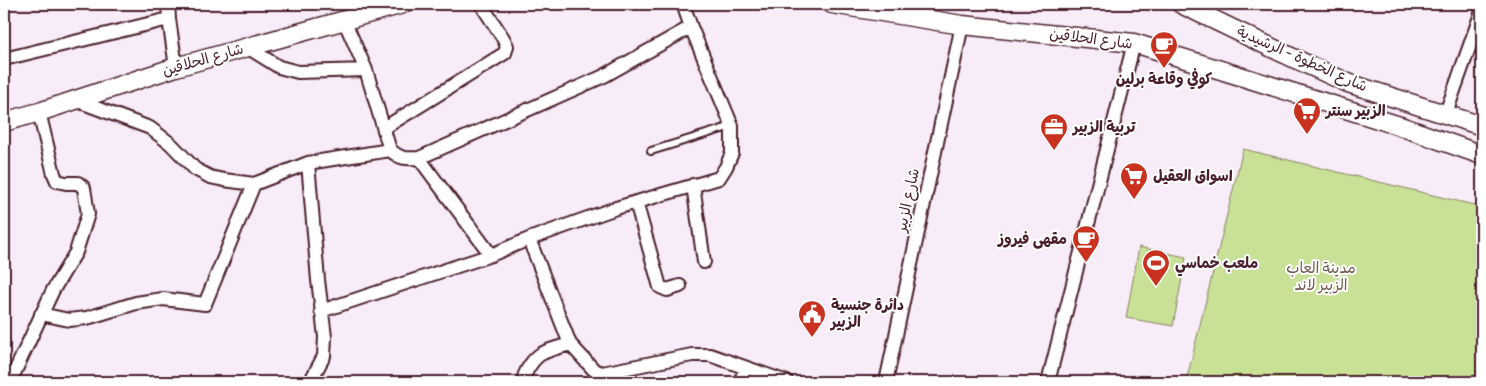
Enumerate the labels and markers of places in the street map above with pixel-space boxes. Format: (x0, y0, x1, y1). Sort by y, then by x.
cafe icon: كوفي وقاعة برلين (1149, 30, 1179, 69)
place label: كوفي وقاعة برلين (1116, 68, 1213, 90)
supermarket icon: الزبير سنتر (1292, 96, 1322, 135)
place label: الزبير سنتر (1324, 102, 1386, 121)
office icon: تربية الزبير (1039, 112, 1069, 151)
place label: تربية الزبير (1071, 118, 1136, 137)
supermarket icon: اسواق العقيل (1119, 161, 1149, 200)
place label: اسواق العقيل (1153, 167, 1233, 186)
cafe icon: مقهى فيروز (1071, 224, 1101, 263)
place label: مقهى فيروز (996, 230, 1067, 249)
sports icon: ملعب خماسي (1141, 248, 1171, 287)
place label: ملعب خماسي (1175, 254, 1258, 277)
place label: دائرة جنسية الزبير (829, 296, 904, 332)
public building icon: دائرة جنسية الزبير (797, 299, 827, 338)

